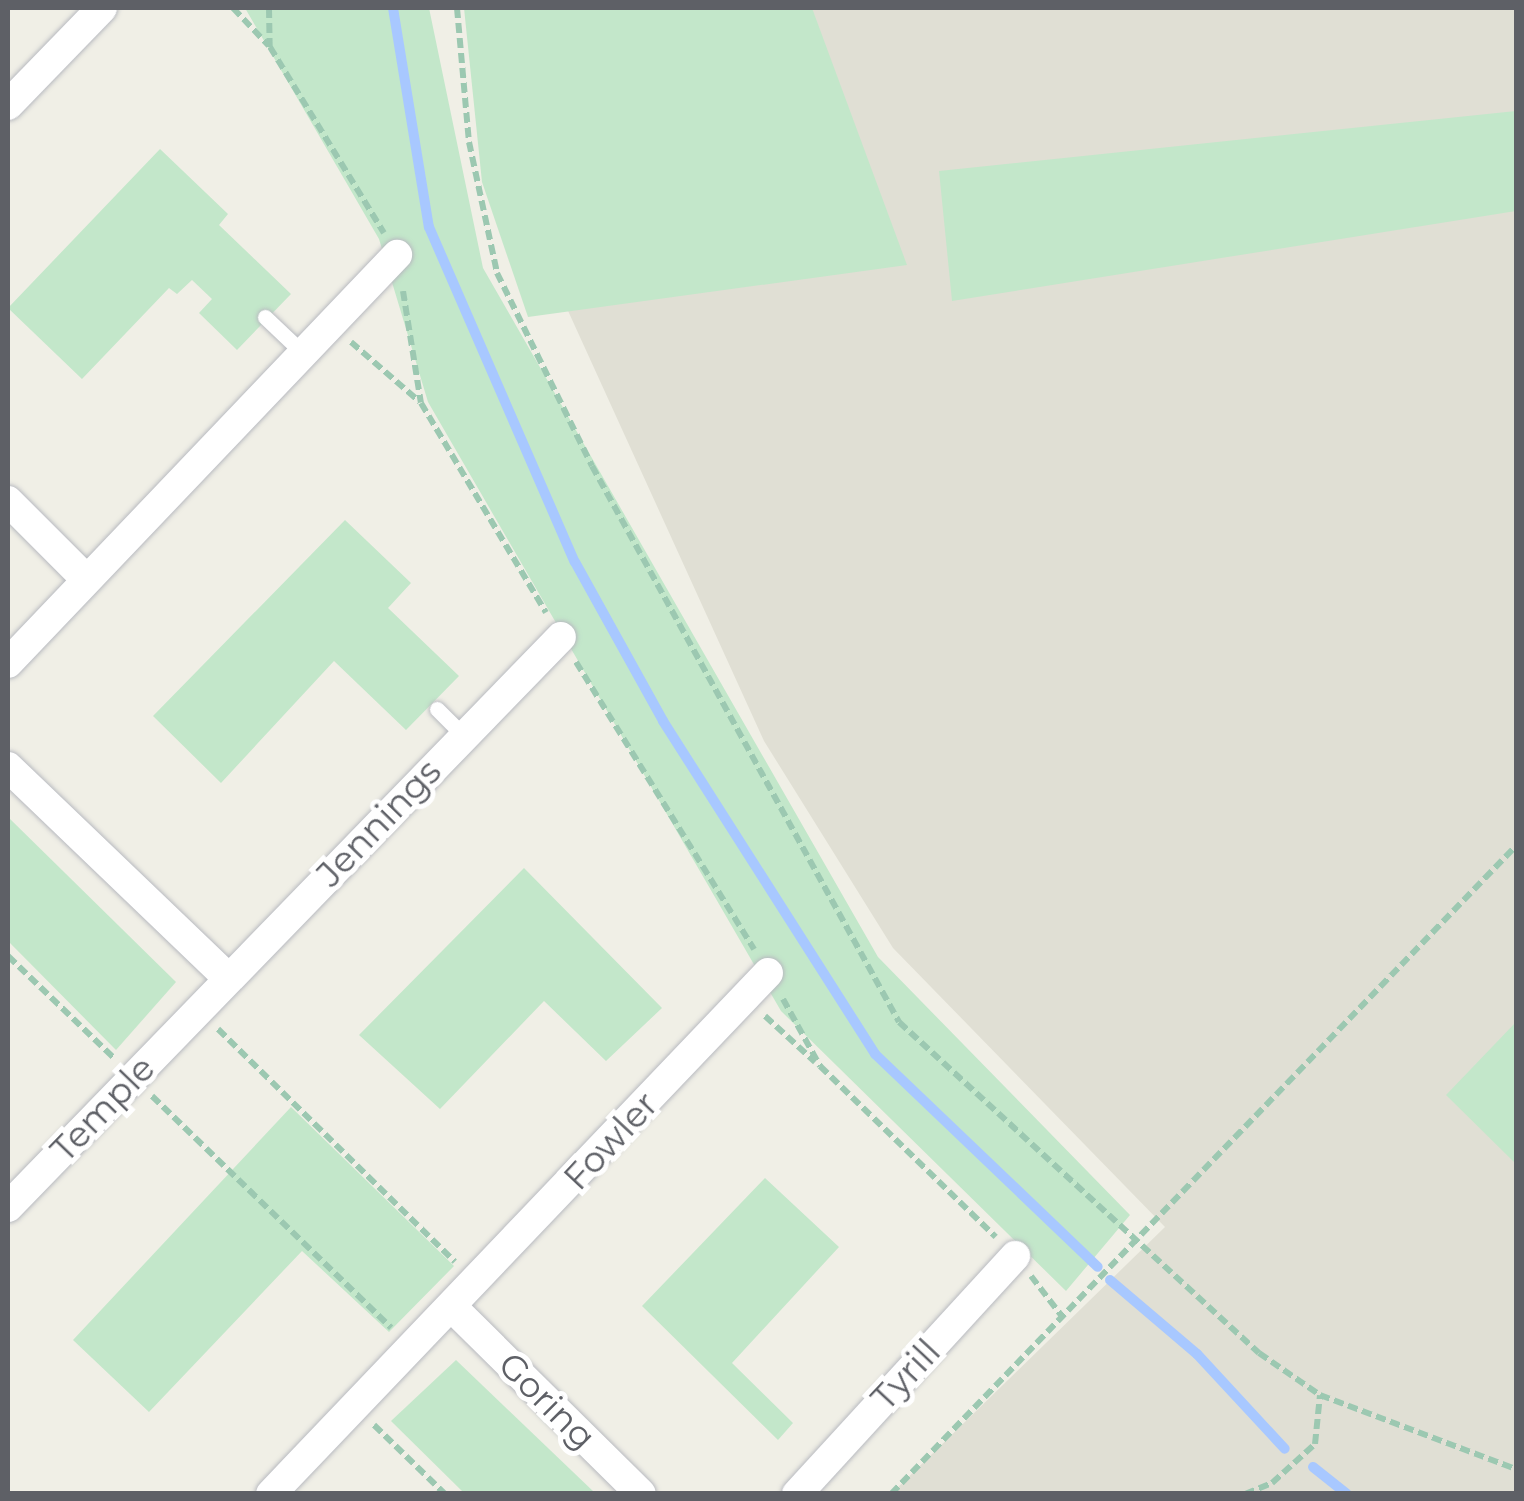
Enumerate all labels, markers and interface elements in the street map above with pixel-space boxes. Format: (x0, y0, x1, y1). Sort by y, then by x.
street label: Jennings (308, 751, 450, 895)
street label: Temple (42, 1047, 164, 1171)
street label: Fowler (555, 1083, 667, 1199)
street label: Tyrill (863, 1331, 949, 1419)
street label: Goring (490, 1344, 604, 1458)

